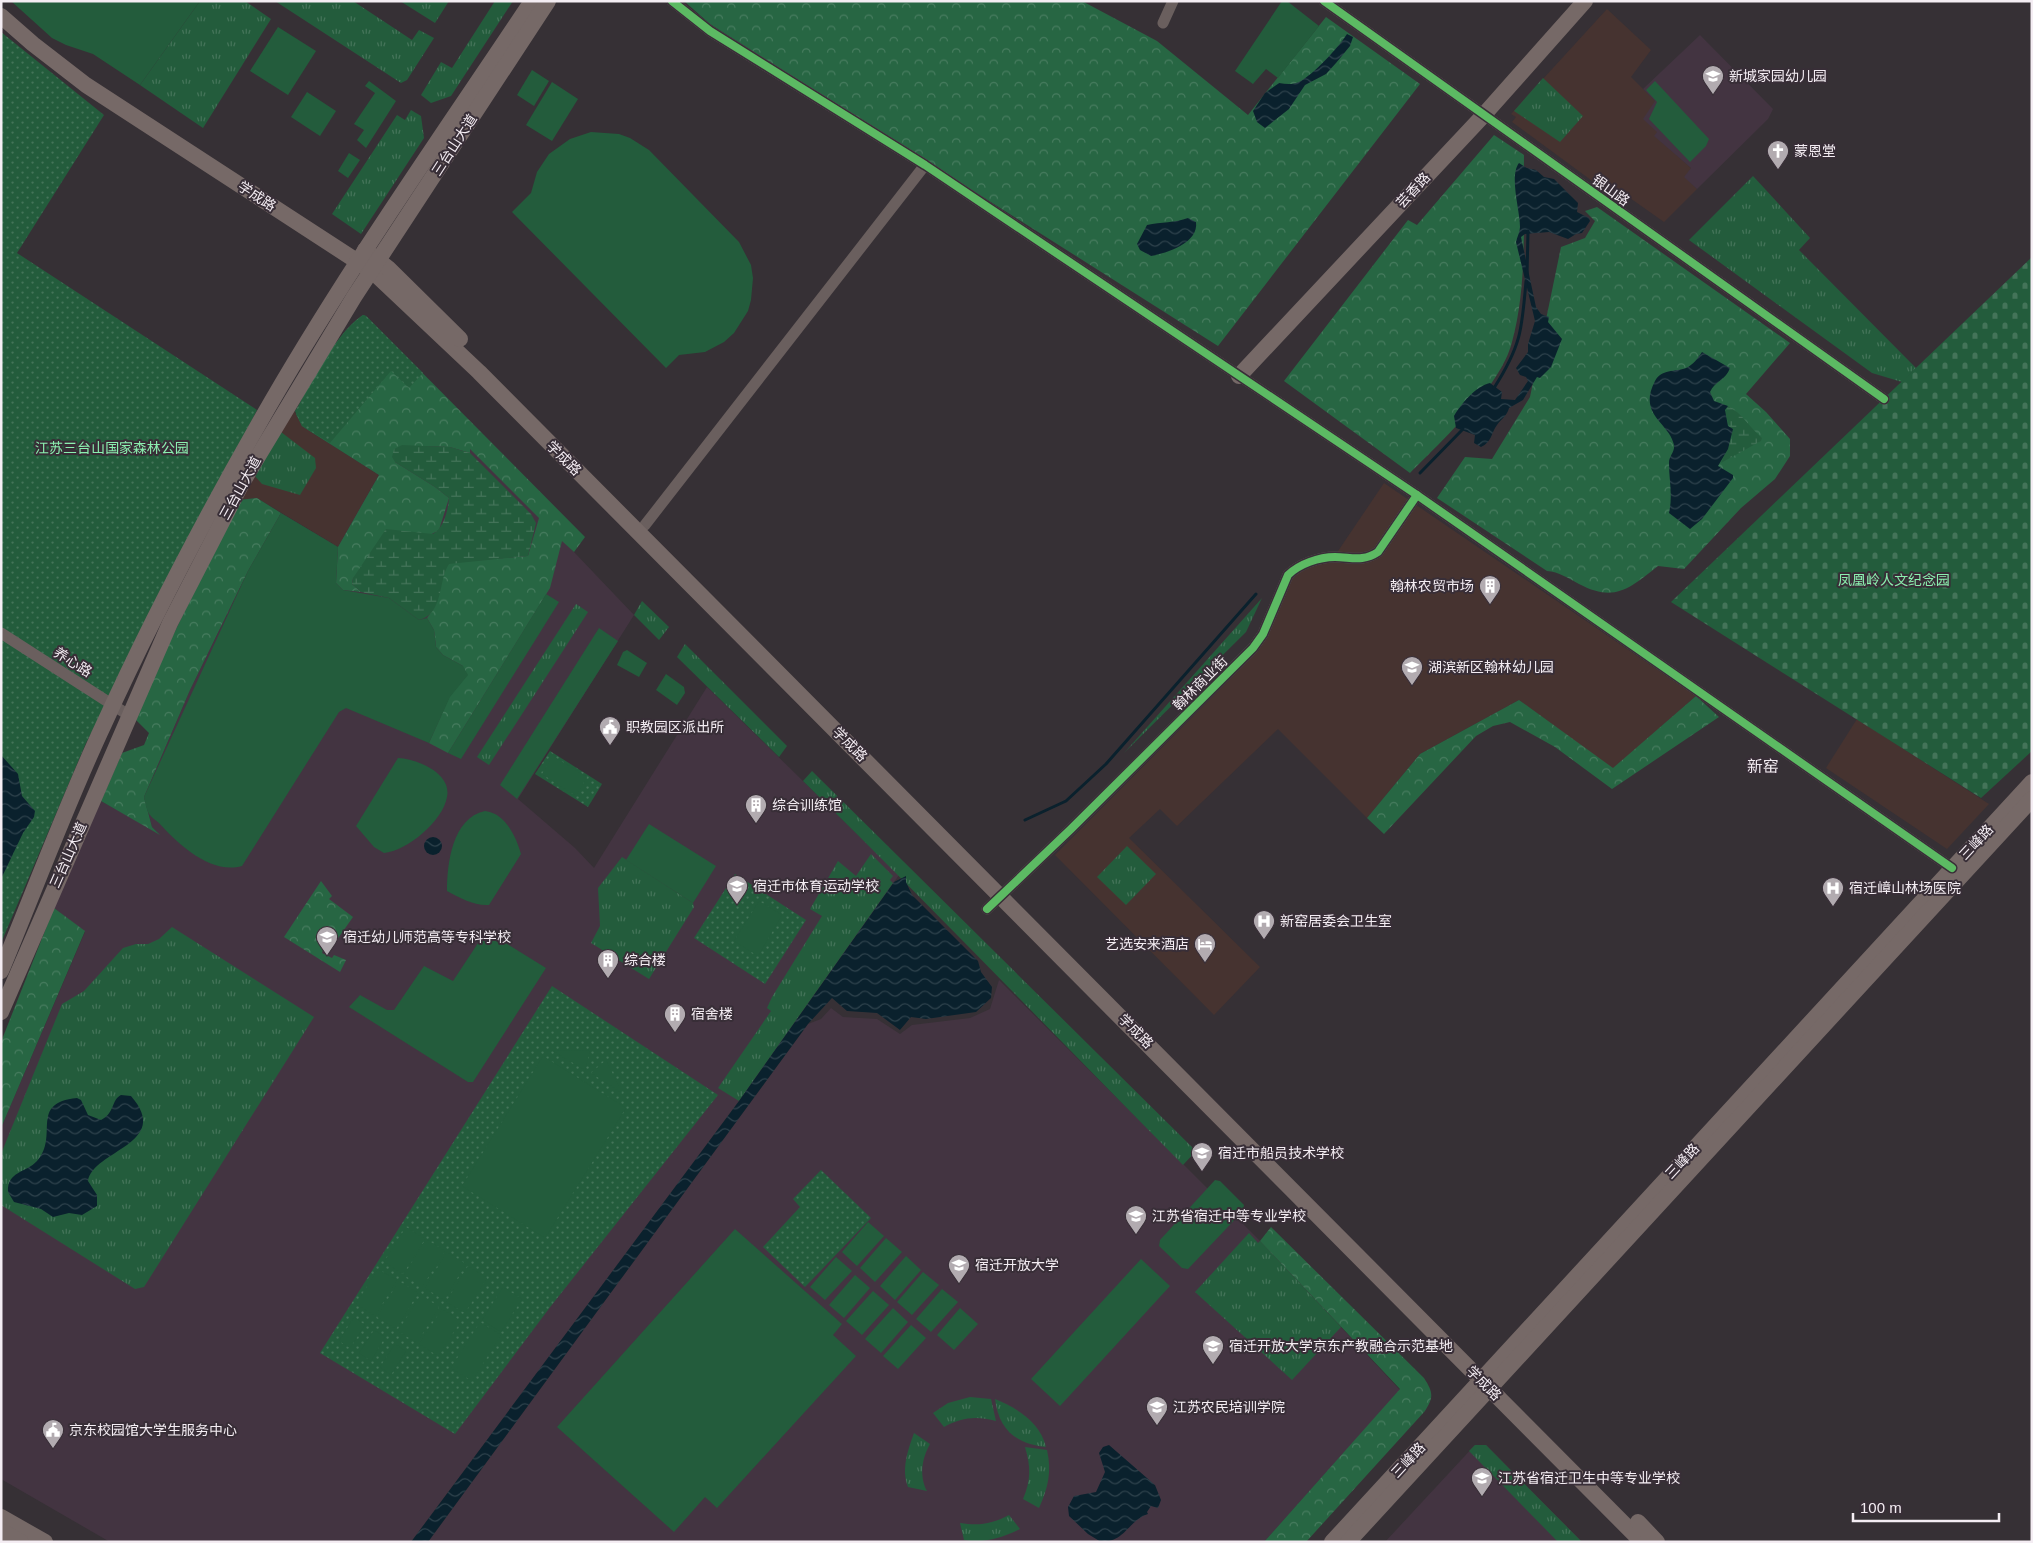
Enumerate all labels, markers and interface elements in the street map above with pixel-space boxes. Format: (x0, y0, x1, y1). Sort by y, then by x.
school or university icon: 新城家园幼儿园 (1701, 64, 1725, 95)
place label: 新城家园幼儿园 (1729, 68, 1827, 84)
street label: 三台山大道 (428, 111, 480, 179)
church icon: 蒙恩堂 (1766, 139, 1790, 170)
place label: 蒙恩堂 (1794, 143, 1836, 159)
street label: 芸香路 (1393, 169, 1433, 211)
street label: 银山路 (1589, 171, 1633, 209)
street label: 学成路 (235, 178, 279, 214)
street label: 学成路 (543, 437, 585, 479)
park label: 江苏三台山国家森林公园 (35, 440, 189, 456)
street label: 三台山大道 (216, 454, 264, 522)
park label: 凤凰岭人文纪念园 (1838, 572, 1950, 588)
building icon: 翰林农贸市场 (1478, 574, 1502, 605)
place label: 翰林农贸市场 (1390, 578, 1474, 594)
street label: 养心路 (51, 644, 95, 680)
street label: 翰林商业街 (1170, 653, 1230, 713)
school or university icon: 湖滨新区翰林幼儿园 (1400, 655, 1424, 686)
place label: 湖滨新区翰林幼儿园 (1428, 659, 1554, 675)
public building icon: 职教园区派出所 (598, 715, 622, 746)
place label: 职教园区派出所 (626, 719, 724, 735)
street label: 学成路 (829, 723, 871, 765)
district label: 新窑 (1747, 758, 1779, 775)
building icon: 综合训练馆 (744, 793, 768, 824)
place label: 综合训练馆 (772, 797, 842, 813)
street label: 三台山大道 (46, 820, 90, 890)
street label: 三峰路 (1956, 821, 1996, 863)
school or university icon: 宿迁市体育运动学校 (725, 874, 749, 905)
hospital icon: 宿迁嶂山林场医院 (1821, 876, 1845, 907)
place label: 宿迁市体育运动学校 (753, 878, 879, 894)
place label: 宿迁嶂山林场医院 (1849, 880, 1961, 896)
hospital icon: 新窑居委会卫生室 (1252, 909, 1276, 940)
place label: 新窑居委会卫生室 (1280, 913, 1392, 929)
school or university icon: 宿迁幼儿师范高等专科学校 (315, 925, 339, 956)
place label: 宿迁幼儿师范高等专科学校 (343, 929, 511, 945)
hotel icon: 艺选安来酒店 (1193, 932, 1217, 963)
place label: 艺选安来酒店 (1105, 936, 1189, 952)
building icon: 综合楼 (596, 948, 620, 979)
place label: 综合楼 (624, 952, 666, 968)
building icon: 宿舍楼 (663, 1002, 687, 1033)
place label: 宿舍楼 (691, 1006, 733, 1022)
street label: 学成路 (1115, 1010, 1157, 1052)
street label: 三峰路 (1662, 1140, 1702, 1182)
school or university icon: 宿迁市船员技术学校 (1190, 1141, 1214, 1172)
place label: 宿迁市船员技术学校 (1218, 1145, 1344, 1161)
school or university icon: 江苏省宿迁中等专业学校 (1124, 1204, 1148, 1235)
place label: 江苏省宿迁中等专业学校 (1152, 1208, 1306, 1224)
school or university icon: 宿迁开放大学 (947, 1253, 971, 1284)
place label: 宿迁开放大学 (975, 1257, 1059, 1273)
school or university icon: 宿迁开放大学京东产教融合示范基地 (1201, 1334, 1225, 1365)
place label: 宿迁开放大学京东产教融合示范基地 (1229, 1338, 1453, 1354)
street label: 学成路 (1463, 1362, 1505, 1404)
school or university icon: 江苏农民培训学院 (1145, 1395, 1169, 1426)
place label: 江苏农民培训学院 (1173, 1399, 1285, 1415)
public building icon: 京东校园馆大学生服务中心 (41, 1418, 65, 1449)
place label: 京东校园馆大学生服务中心 (69, 1422, 237, 1438)
street label: 三峰路 (1388, 1439, 1428, 1481)
school or university icon: 江苏省宿迁卫生中等专业学校 (1470, 1466, 1494, 1497)
place label: 江苏省宿迁卫生中等专业学校 (1498, 1470, 1680, 1486)
scale bar (1853, 1490, 1999, 1522)
text: 100 m (1860, 1499, 1902, 1516)

